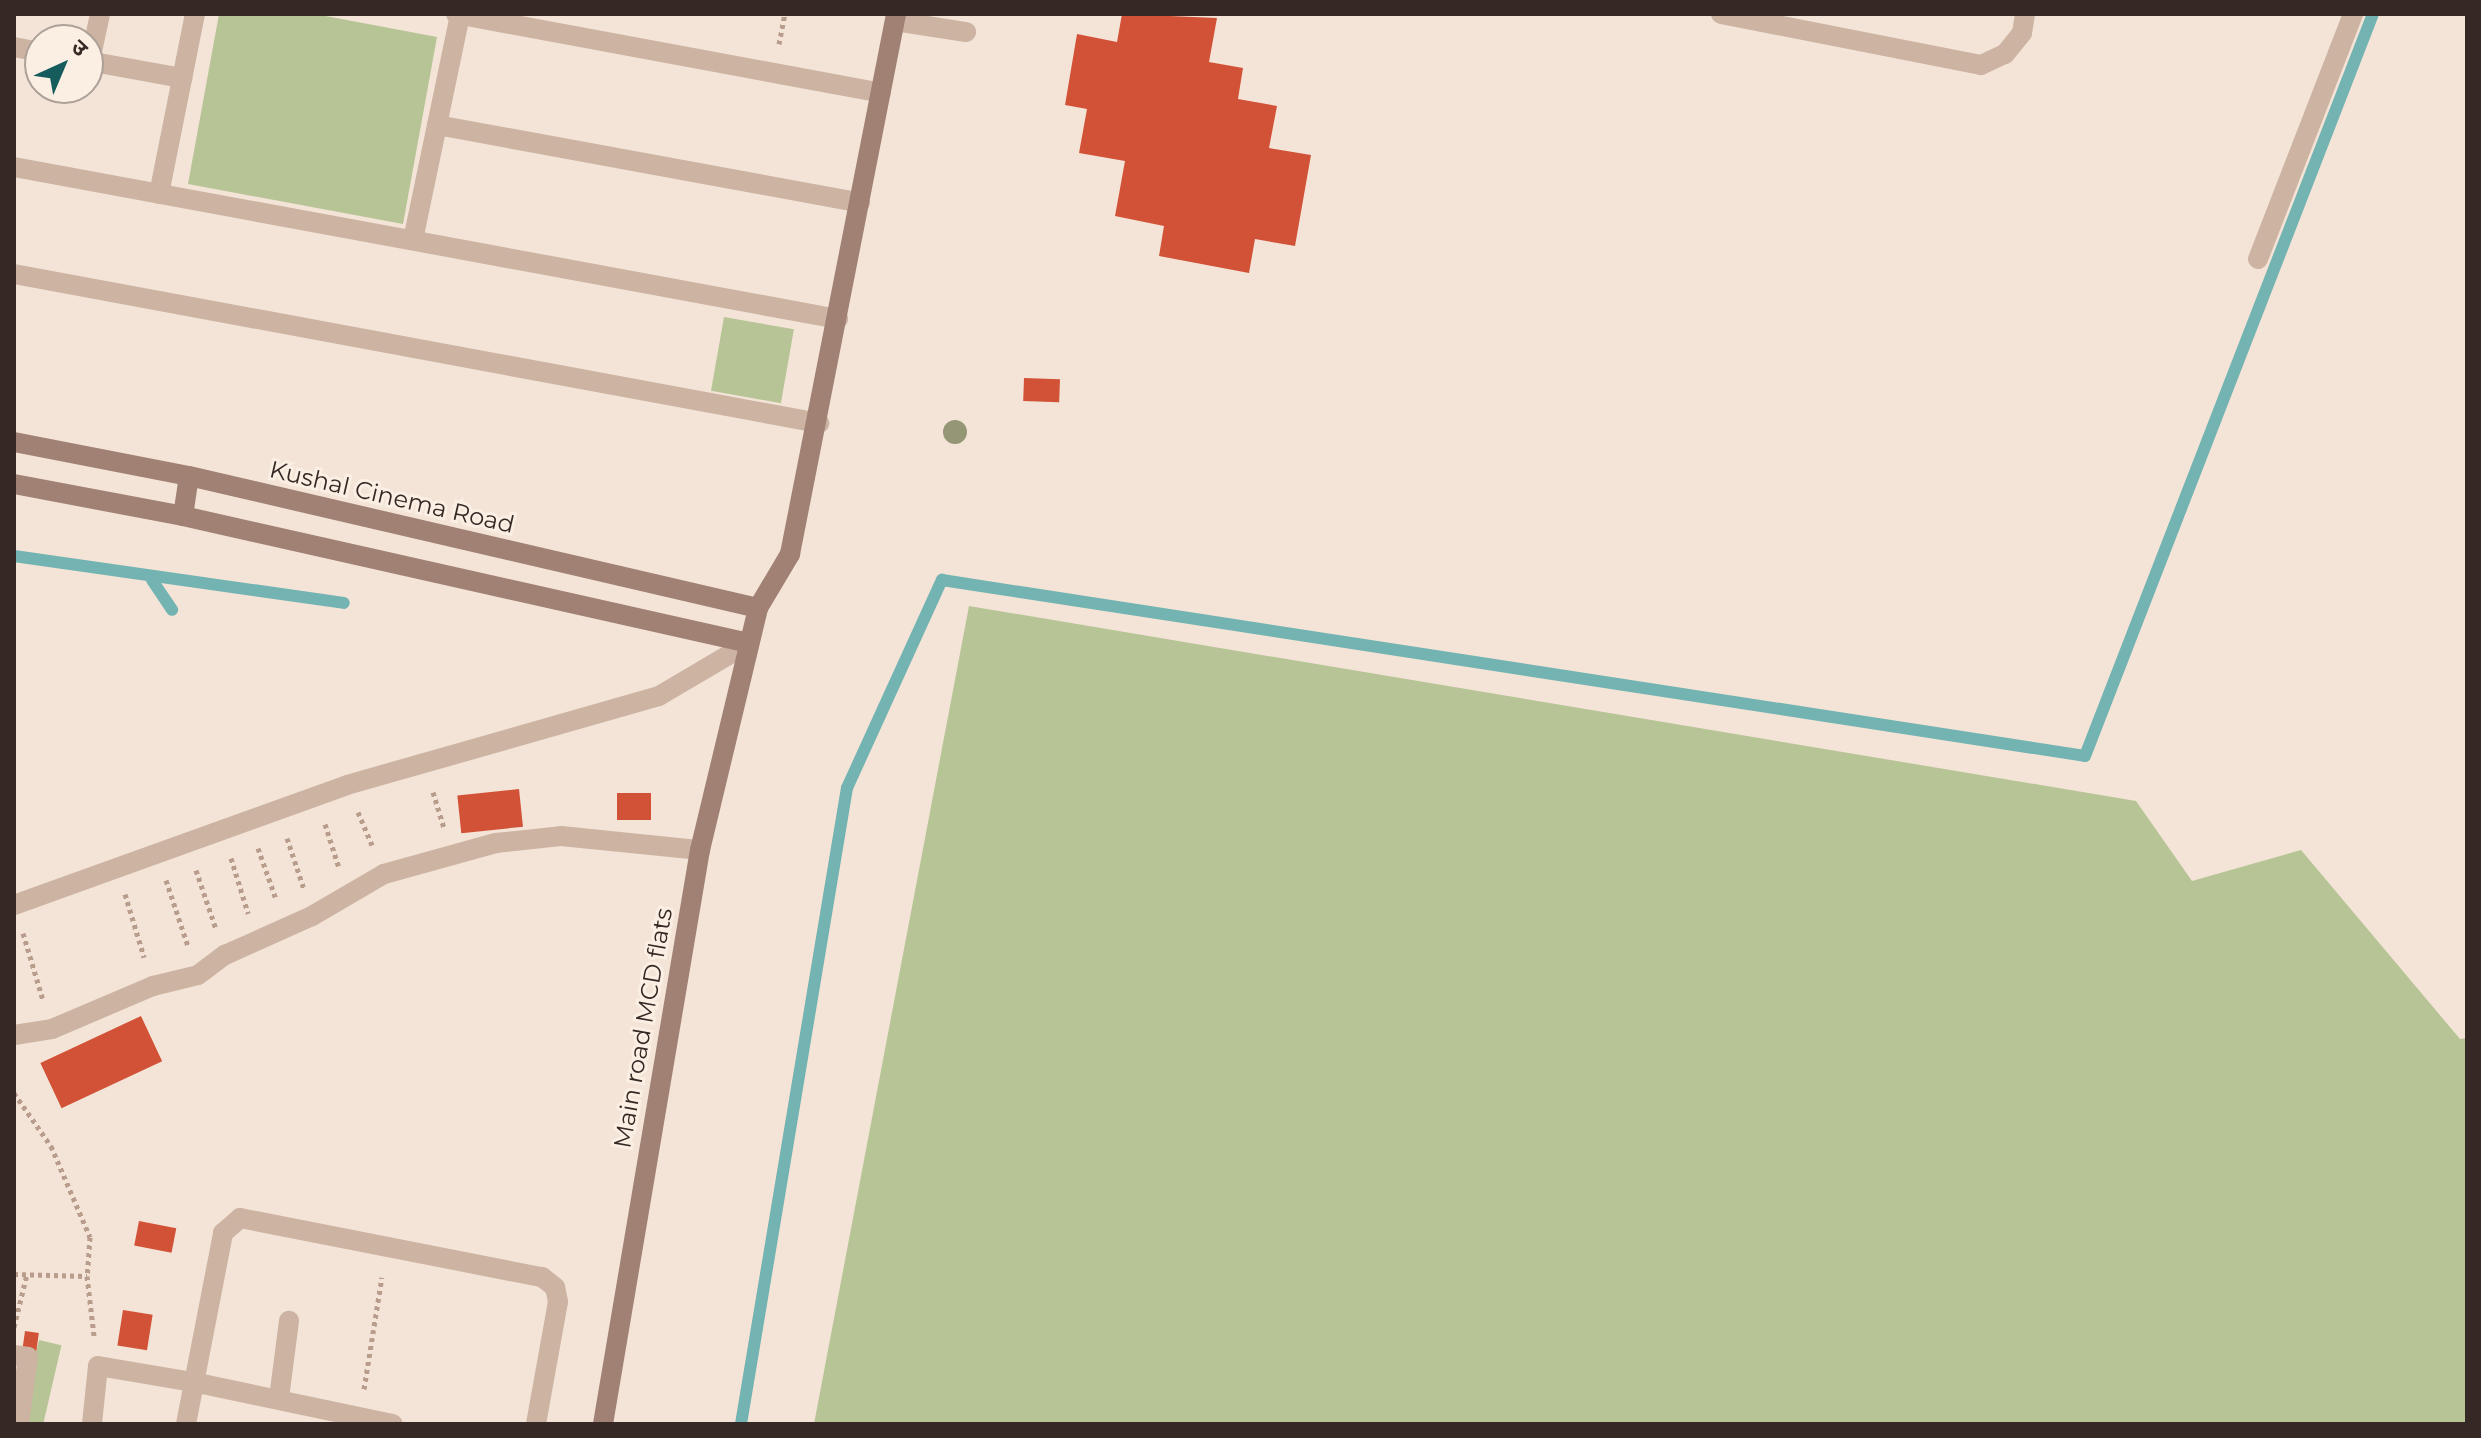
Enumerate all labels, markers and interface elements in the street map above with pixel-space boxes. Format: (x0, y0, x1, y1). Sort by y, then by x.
north arrow (24, 24, 104, 104)
text: उ (66, 34, 94, 62)
street label: Kushal Cinema Road (267, 455, 517, 539)
street label: Main road MCD flats (608, 906, 678, 1150)

